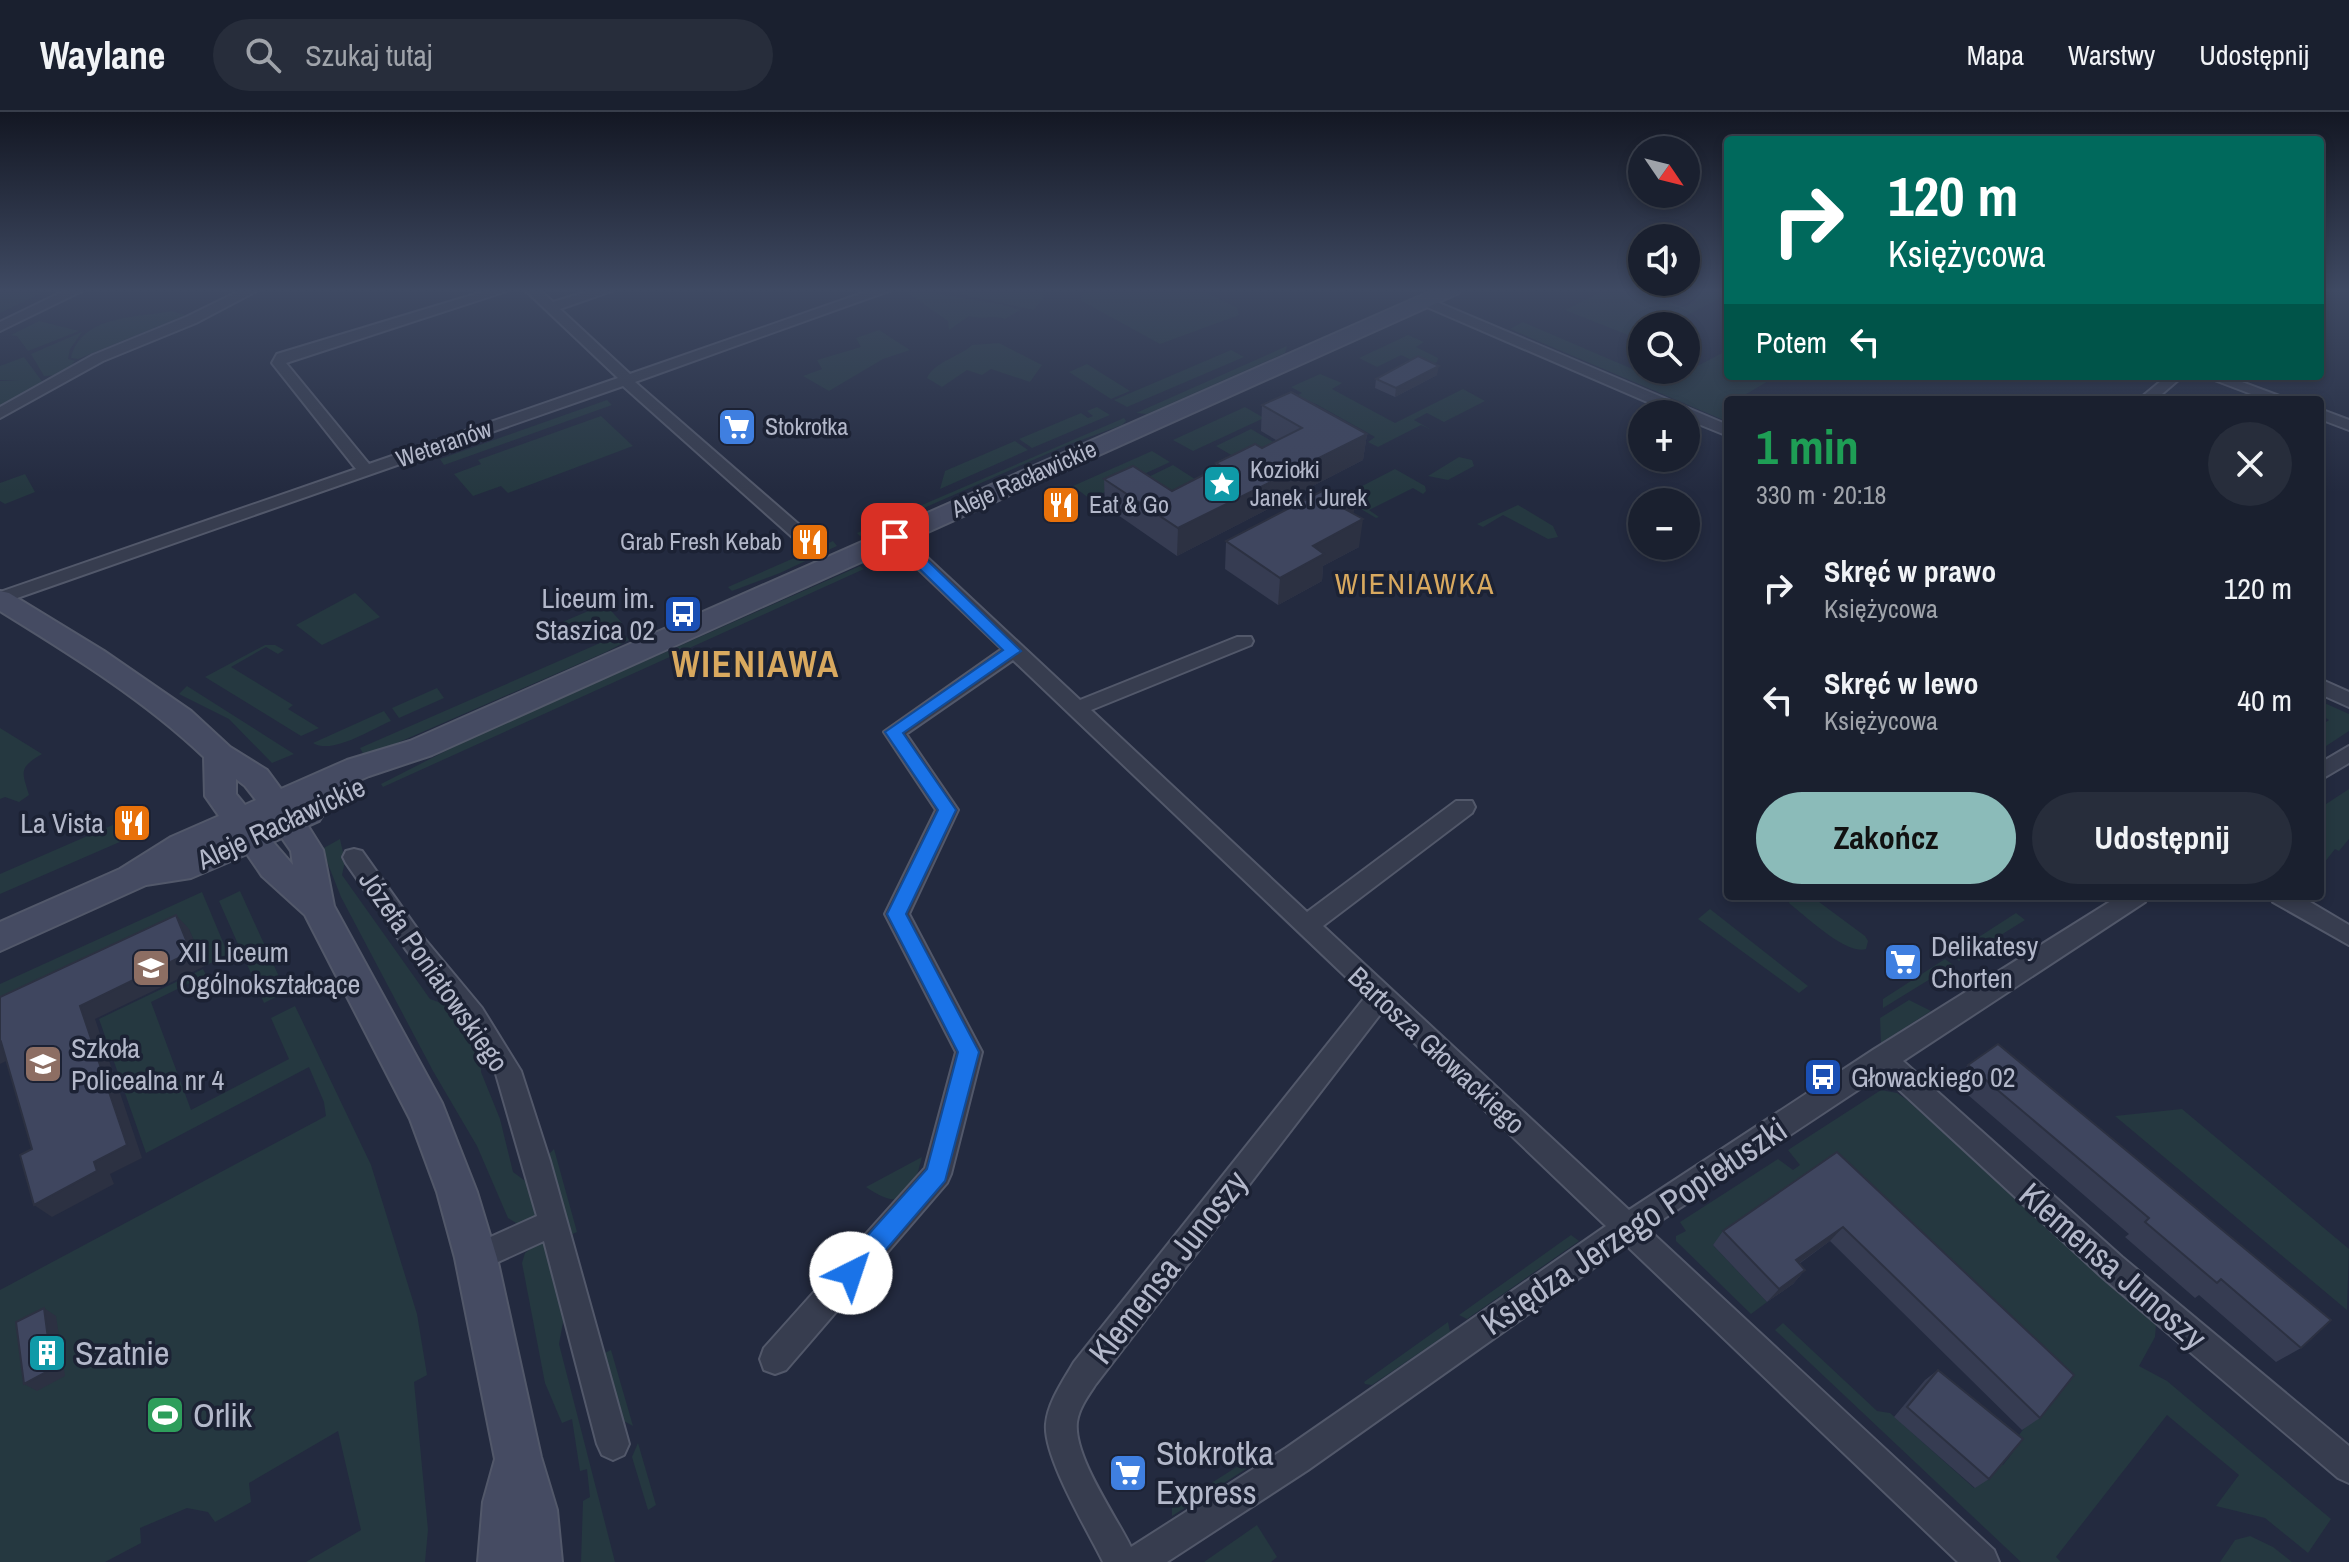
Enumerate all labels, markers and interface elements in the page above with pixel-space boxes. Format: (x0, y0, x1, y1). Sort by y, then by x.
search box (213, 19, 773, 91)
text: Waylane (40, 30, 165, 81)
icon: search (241, 33, 285, 77)
text: Szukaj tutaj (305, 35, 432, 75)
text: Mapa (1967, 36, 2024, 74)
text: Warstwy (2068, 36, 2155, 74)
text: Udostępnij (2199, 36, 2309, 74)
north arrow (1628, 136, 1700, 208)
map controls (1628, 136, 1700, 560)
text: 120 m (1888, 158, 2018, 233)
icon: right (1756, 168, 1860, 272)
button: sound (1628, 224, 1700, 296)
text: Księżycowa (1888, 230, 2046, 278)
button: search (1628, 312, 1700, 384)
icon: left (1843, 320, 1887, 364)
text: Potem (1756, 322, 1827, 362)
button: + (1628, 400, 1700, 472)
supermarket icon: Stokrotka (716, 406, 758, 448)
place label: Stokrotka (765, 410, 848, 442)
street label: Weteranów (392, 412, 497, 474)
text: 1 min (1756, 414, 1859, 479)
button: close (2208, 422, 2292, 506)
street label: Aleje Racławickie (945, 432, 1101, 525)
place label: Koziołki Janek i Jurek (1250, 453, 1367, 513)
place icon: Koziołki Janek i Jurek (1201, 463, 1243, 505)
text: 330 m · 20:18 (1756, 477, 1886, 512)
restaurant icon: Eat & Go (1040, 484, 1082, 526)
place label: Eat & Go (1089, 488, 1169, 520)
button: − (1628, 488, 1700, 560)
pin (861, 503, 929, 571)
icon: arrive (873, 515, 917, 559)
restaurant icon: Grab Fresh Kebab (789, 521, 831, 563)
place label: Grab Fresh Kebab (620, 525, 782, 557)
text: Skręć w prawo (1824, 551, 1996, 591)
district label: WIENIAWKA (1335, 563, 1495, 603)
icon: right (1756, 566, 1800, 610)
text: 120 m (2224, 568, 2292, 608)
place label: Liceum im. Staszica 02 (535, 579, 655, 649)
text: Księżycowa (1824, 591, 1938, 626)
bus stop icon: Liceum im. Staszica 02 (662, 593, 704, 635)
district label: WIENIAWA (672, 640, 840, 688)
text: Skręć w lewo (1824, 663, 1979, 703)
icon: left (1756, 678, 1800, 722)
text: 40 m (2237, 680, 2292, 720)
text: Księżycowa (1824, 703, 1938, 738)
street label: Aleje Racławickie (190, 767, 371, 879)
button: Zakończ (1756, 792, 2016, 884)
button: Udostępnij (2032, 792, 2292, 884)
restaurant icon: La Vista (111, 802, 153, 844)
place label: La Vista (20, 804, 104, 842)
street label: Józefa Poniatowskiego (350, 863, 518, 1079)
place label: Delikatesy Chorten (1931, 927, 2039, 997)
place label: XII Liceum Ogólnokształcące (179, 933, 360, 1003)
supermarket icon: Delikatesy Chorten (1882, 941, 1924, 983)
school or university icon: XII Liceum Ogólnokształcące (130, 947, 172, 989)
street label: Bartosza Głowackiego (1340, 958, 1534, 1142)
place label: Szkoła Policealna nr 4 (71, 1029, 224, 1099)
school or university icon: Szkoła Policealna nr 4 (22, 1043, 64, 1085)
bus stop icon: Głowackiego 02 (1802, 1056, 1844, 1098)
place label: Głowackiego 02 (1851, 1058, 2016, 1096)
street label: Księdza Jerzego Popiełuszki (1472, 1106, 1796, 1346)
street label: Klemensa Junoszy (1078, 1161, 1258, 1373)
street label: Klemensa Junoszy (2010, 1172, 2216, 1360)
position arrow (809, 1231, 893, 1315)
place label: Szatnie (75, 1330, 170, 1376)
building icon: Szatnie (26, 1332, 68, 1374)
place label: Orlik (193, 1392, 252, 1438)
sports icon: Orlik (144, 1394, 186, 1436)
place label: Stokrotka Express (1156, 1430, 1274, 1515)
supermarket icon: Stokrotka Express (1107, 1452, 1149, 1494)

